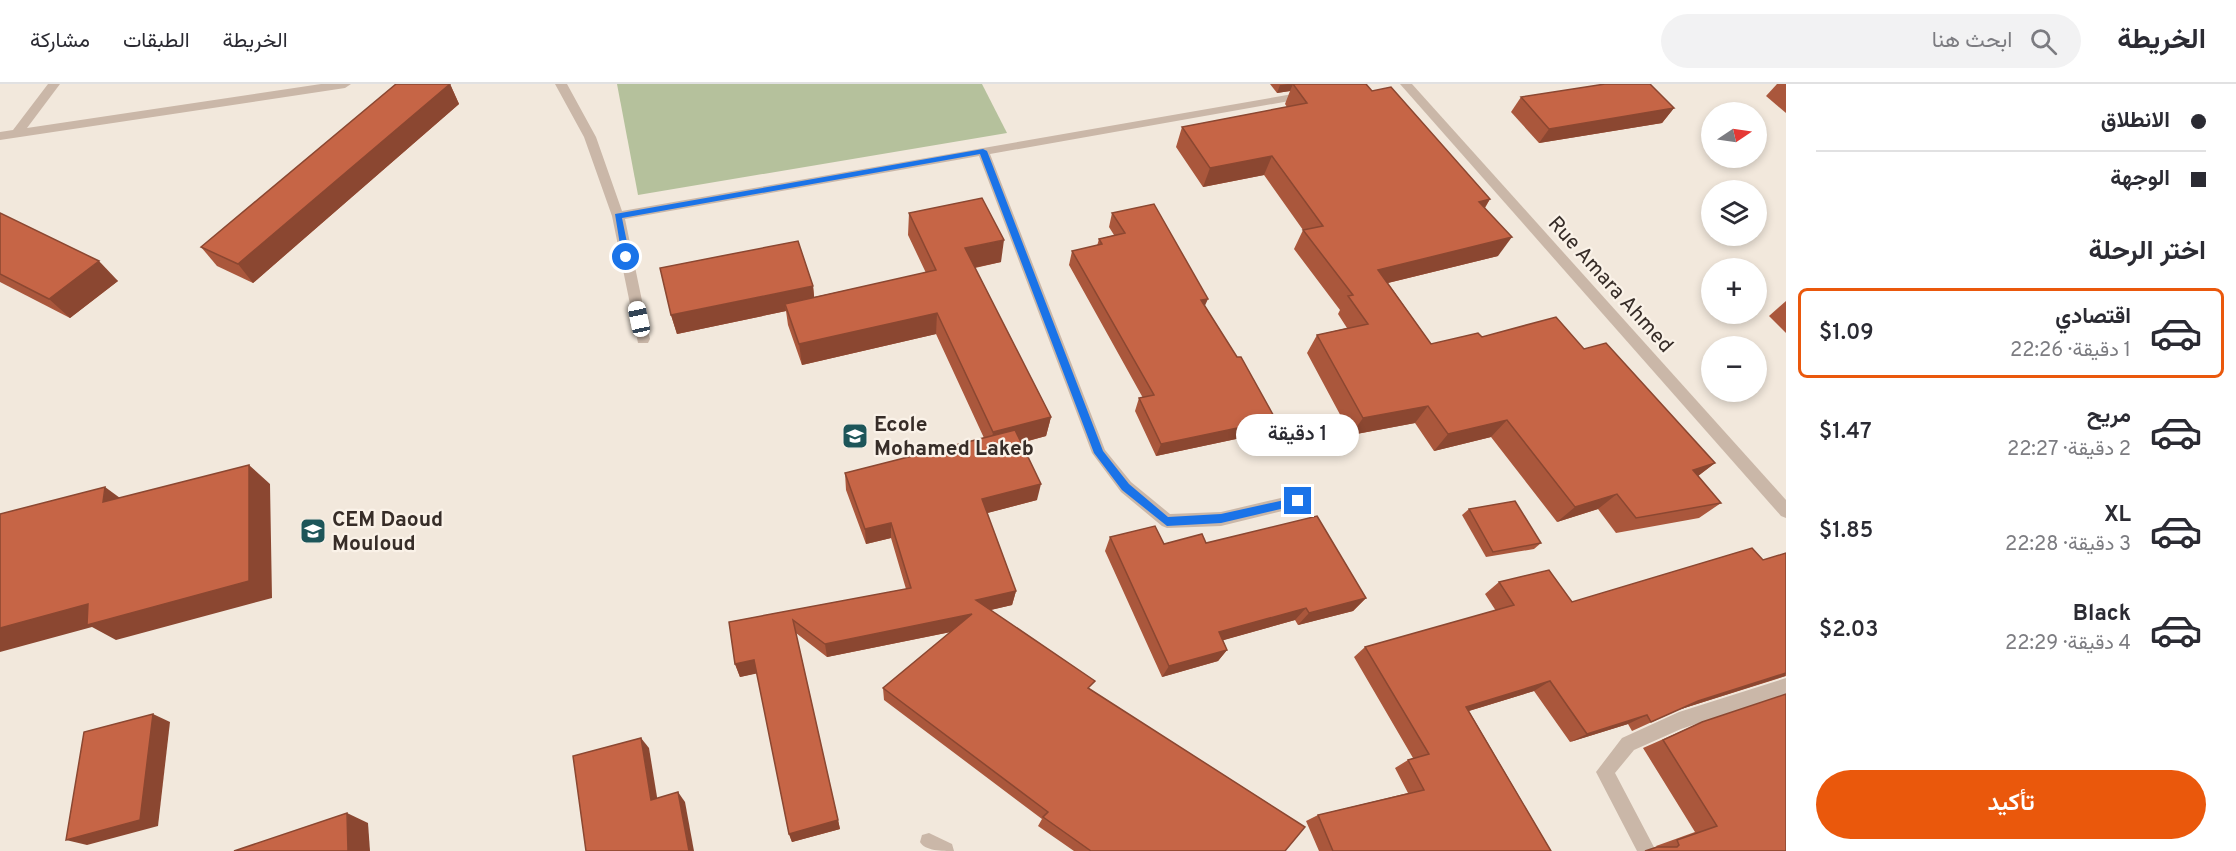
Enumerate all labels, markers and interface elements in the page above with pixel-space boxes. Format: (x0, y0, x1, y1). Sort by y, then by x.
search box (1661, 14, 2081, 68)
text: الخريطة (2117, 23, 2206, 59)
icon: search (2027, 25, 2060, 58)
text: مشاركة (30, 28, 90, 55)
text: الطبقات (123, 28, 190, 55)
text: الخريطة (223, 28, 288, 55)
text: ابحث هنا (1932, 28, 2012, 55)
north arrow (1701, 102, 1767, 168)
map controls (1701, 102, 1767, 402)
text: الانطلاق (2101, 108, 2170, 135)
text: الوجهة (2110, 166, 2170, 193)
button: layers (1701, 180, 1767, 246)
street label: Rue Amara Ahmed (1541, 211, 1678, 359)
text: اختر الرحلة (2089, 235, 2206, 269)
route start (612, 243, 639, 270)
button: + (1701, 258, 1767, 324)
car (626, 300, 652, 338)
text: اقتصادي (2055, 304, 2131, 331)
icon: car (2149, 306, 2203, 360)
text: $1.09 (1819, 320, 1874, 347)
button: − (1701, 336, 1767, 402)
text: 1 دقيقة · 22:26 (2010, 338, 2131, 364)
text: مريح (2087, 403, 2131, 430)
icon: car (2149, 405, 2203, 459)
place label: Ecole Mohamed Lakeb (874, 412, 1034, 463)
callout: 1 دقيقة (1236, 414, 1360, 456)
text: $1.47 (1819, 419, 1872, 446)
school or university icon: Ecole Mohamed Lakeb (840, 421, 870, 451)
text: 1 دقيقة (1268, 422, 1327, 448)
text: 2 دقيقة · 22:27 (2007, 437, 2131, 463)
route end (1284, 487, 1311, 514)
text: XL (2104, 502, 2131, 529)
icon: car (2149, 504, 2203, 558)
place label: CEM Daoud Mouloud (332, 507, 443, 558)
school or university icon: CEM Daoud Mouloud (298, 516, 328, 546)
text: $1.85 (1819, 518, 1873, 545)
text: 3 دقيقة · 22:28 (2005, 532, 2131, 558)
text: Black (2073, 601, 2131, 628)
icon: car (2149, 603, 2203, 657)
text: $2.03 (1819, 617, 1878, 644)
text: 4 دقيقة · 22:29 (2005, 631, 2131, 657)
button: تأكيد (1816, 770, 2206, 839)

